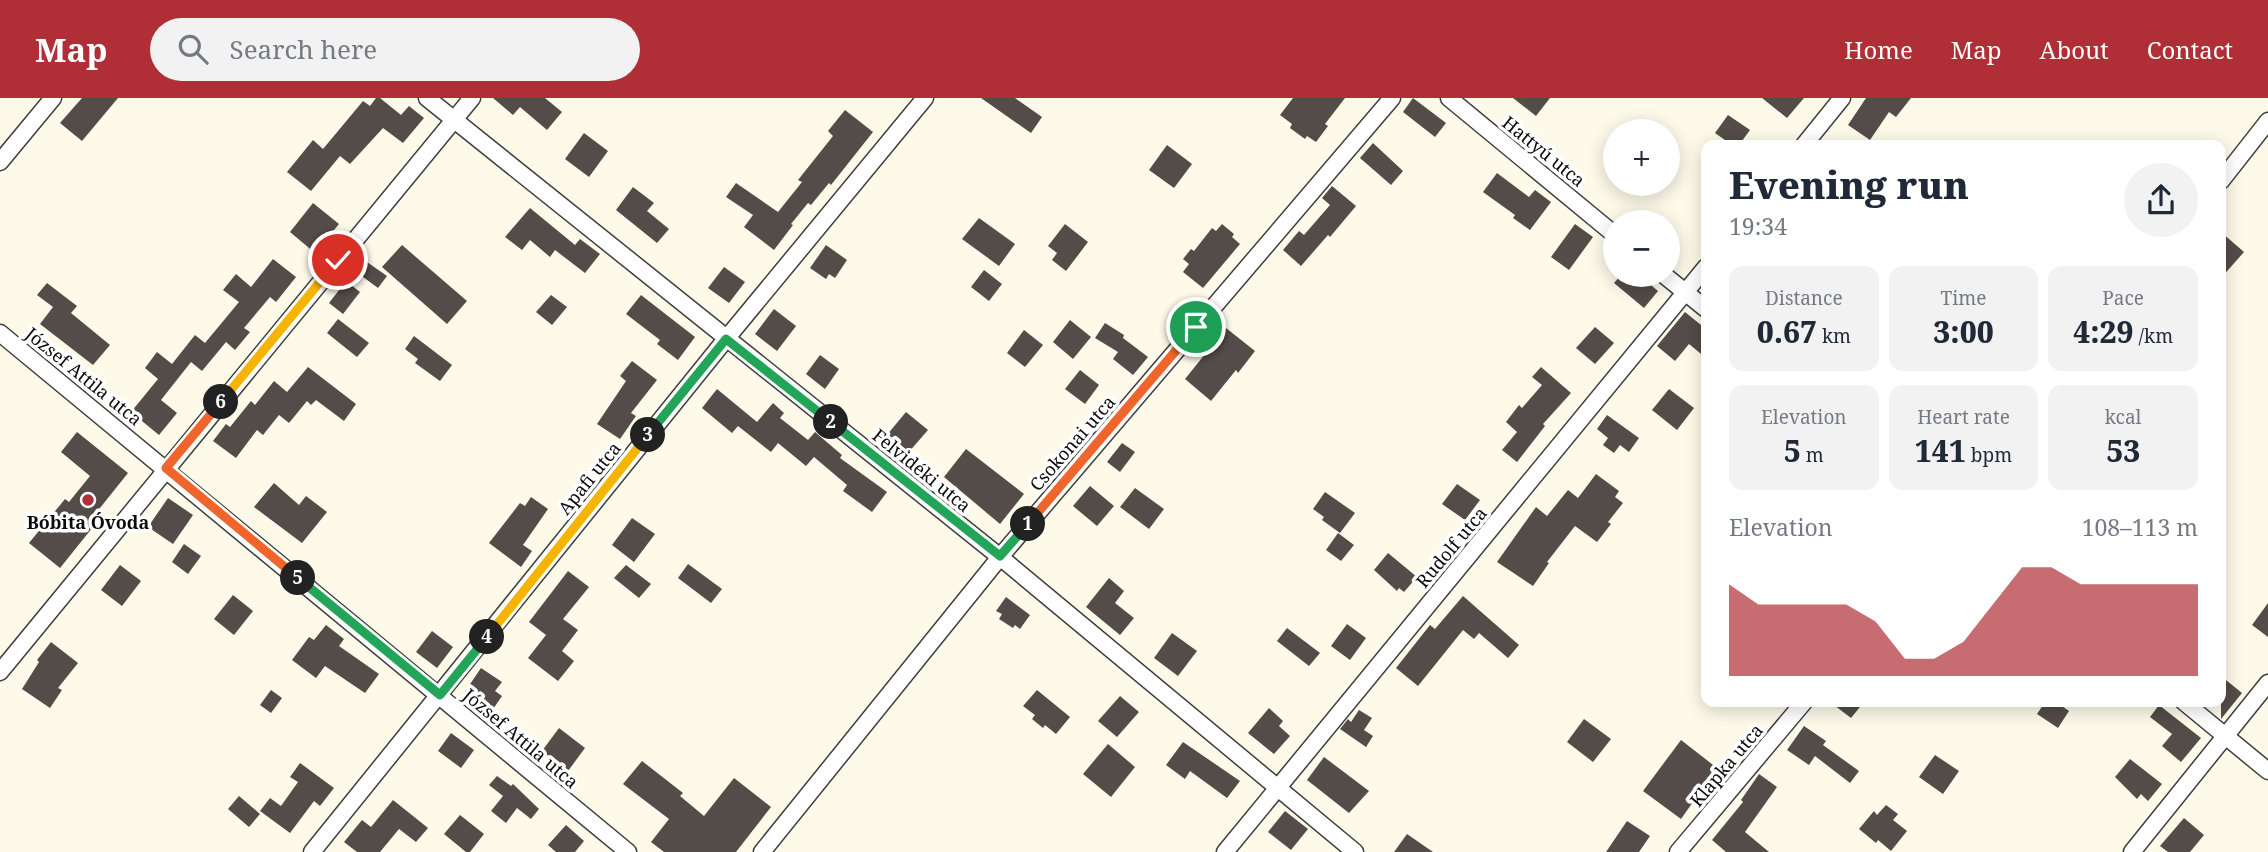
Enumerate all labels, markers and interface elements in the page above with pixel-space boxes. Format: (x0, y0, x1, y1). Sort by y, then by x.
search box (150, 18, 640, 81)
text: Map (35, 27, 108, 72)
icon: search (174, 30, 212, 68)
text: Search here (230, 31, 377, 67)
text: Home (1844, 33, 1913, 66)
text: Map (1951, 33, 2002, 66)
text: About (2040, 33, 2109, 66)
text: Contact (2147, 33, 2233, 66)
street label: Hattyú utca (1498, 110, 1590, 192)
map controls (1603, 119, 1680, 287)
button: + (1603, 119, 1680, 196)
text: Evening run (1729, 158, 1969, 210)
button: share (2124, 163, 2198, 237)
button: − (1603, 210, 1680, 287)
text: 19:34 (1729, 210, 1787, 242)
pin (308, 230, 368, 290)
icon: check (319, 241, 357, 279)
text: Distance (1765, 285, 1843, 311)
text: Time (1941, 285, 1986, 311)
text: Pace (2102, 285, 2144, 311)
pin (1166, 297, 1226, 357)
icon: arrive (1177, 308, 1215, 346)
text: 0.67 (1757, 311, 1817, 352)
text: 3:00 (1933, 311, 1994, 352)
text: 4:29 (2073, 311, 2134, 352)
street label: József Attila utca (20, 321, 147, 430)
text: km (1817, 323, 1851, 349)
text: /km (2134, 323, 2173, 349)
pin: 6 (204, 384, 238, 420)
text: 6 (215, 388, 226, 414)
street label: Csokonai utca (1024, 390, 1120, 496)
pin: 2 (814, 404, 848, 440)
text: Elevation (1761, 404, 1847, 430)
text: Heart rate (1917, 404, 2010, 430)
text: kcal (2105, 404, 2142, 430)
text: 2 (825, 408, 836, 434)
pin: 3 (630, 418, 666, 452)
text: 3 (642, 421, 653, 447)
street label: Felvidéki utca (868, 423, 976, 517)
text: 5 (1784, 430, 1801, 471)
text: 141 (1915, 430, 1966, 471)
text: 53 (2106, 430, 2140, 471)
street label: Apafi utca (552, 437, 626, 519)
text: m (1801, 442, 1824, 468)
text: bpm (1966, 442, 2012, 468)
marker: Bóbita Óvoda (80, 492, 96, 508)
street label: Rudolf utca (1410, 502, 1492, 592)
pin: 1 (1010, 506, 1046, 542)
place label: Bóbita Óvoda (27, 510, 149, 534)
text: 1 (1022, 510, 1033, 536)
text: Elevation (1729, 511, 1833, 543)
text: 108–113 m (2082, 511, 2198, 543)
pin: 5 (280, 560, 316, 596)
text: 5 (292, 564, 303, 590)
pin: 4 (470, 620, 504, 654)
text: 4 (481, 623, 492, 649)
street label: József Attila utca (458, 682, 584, 793)
street label: Klapka utca (1684, 718, 1768, 812)

